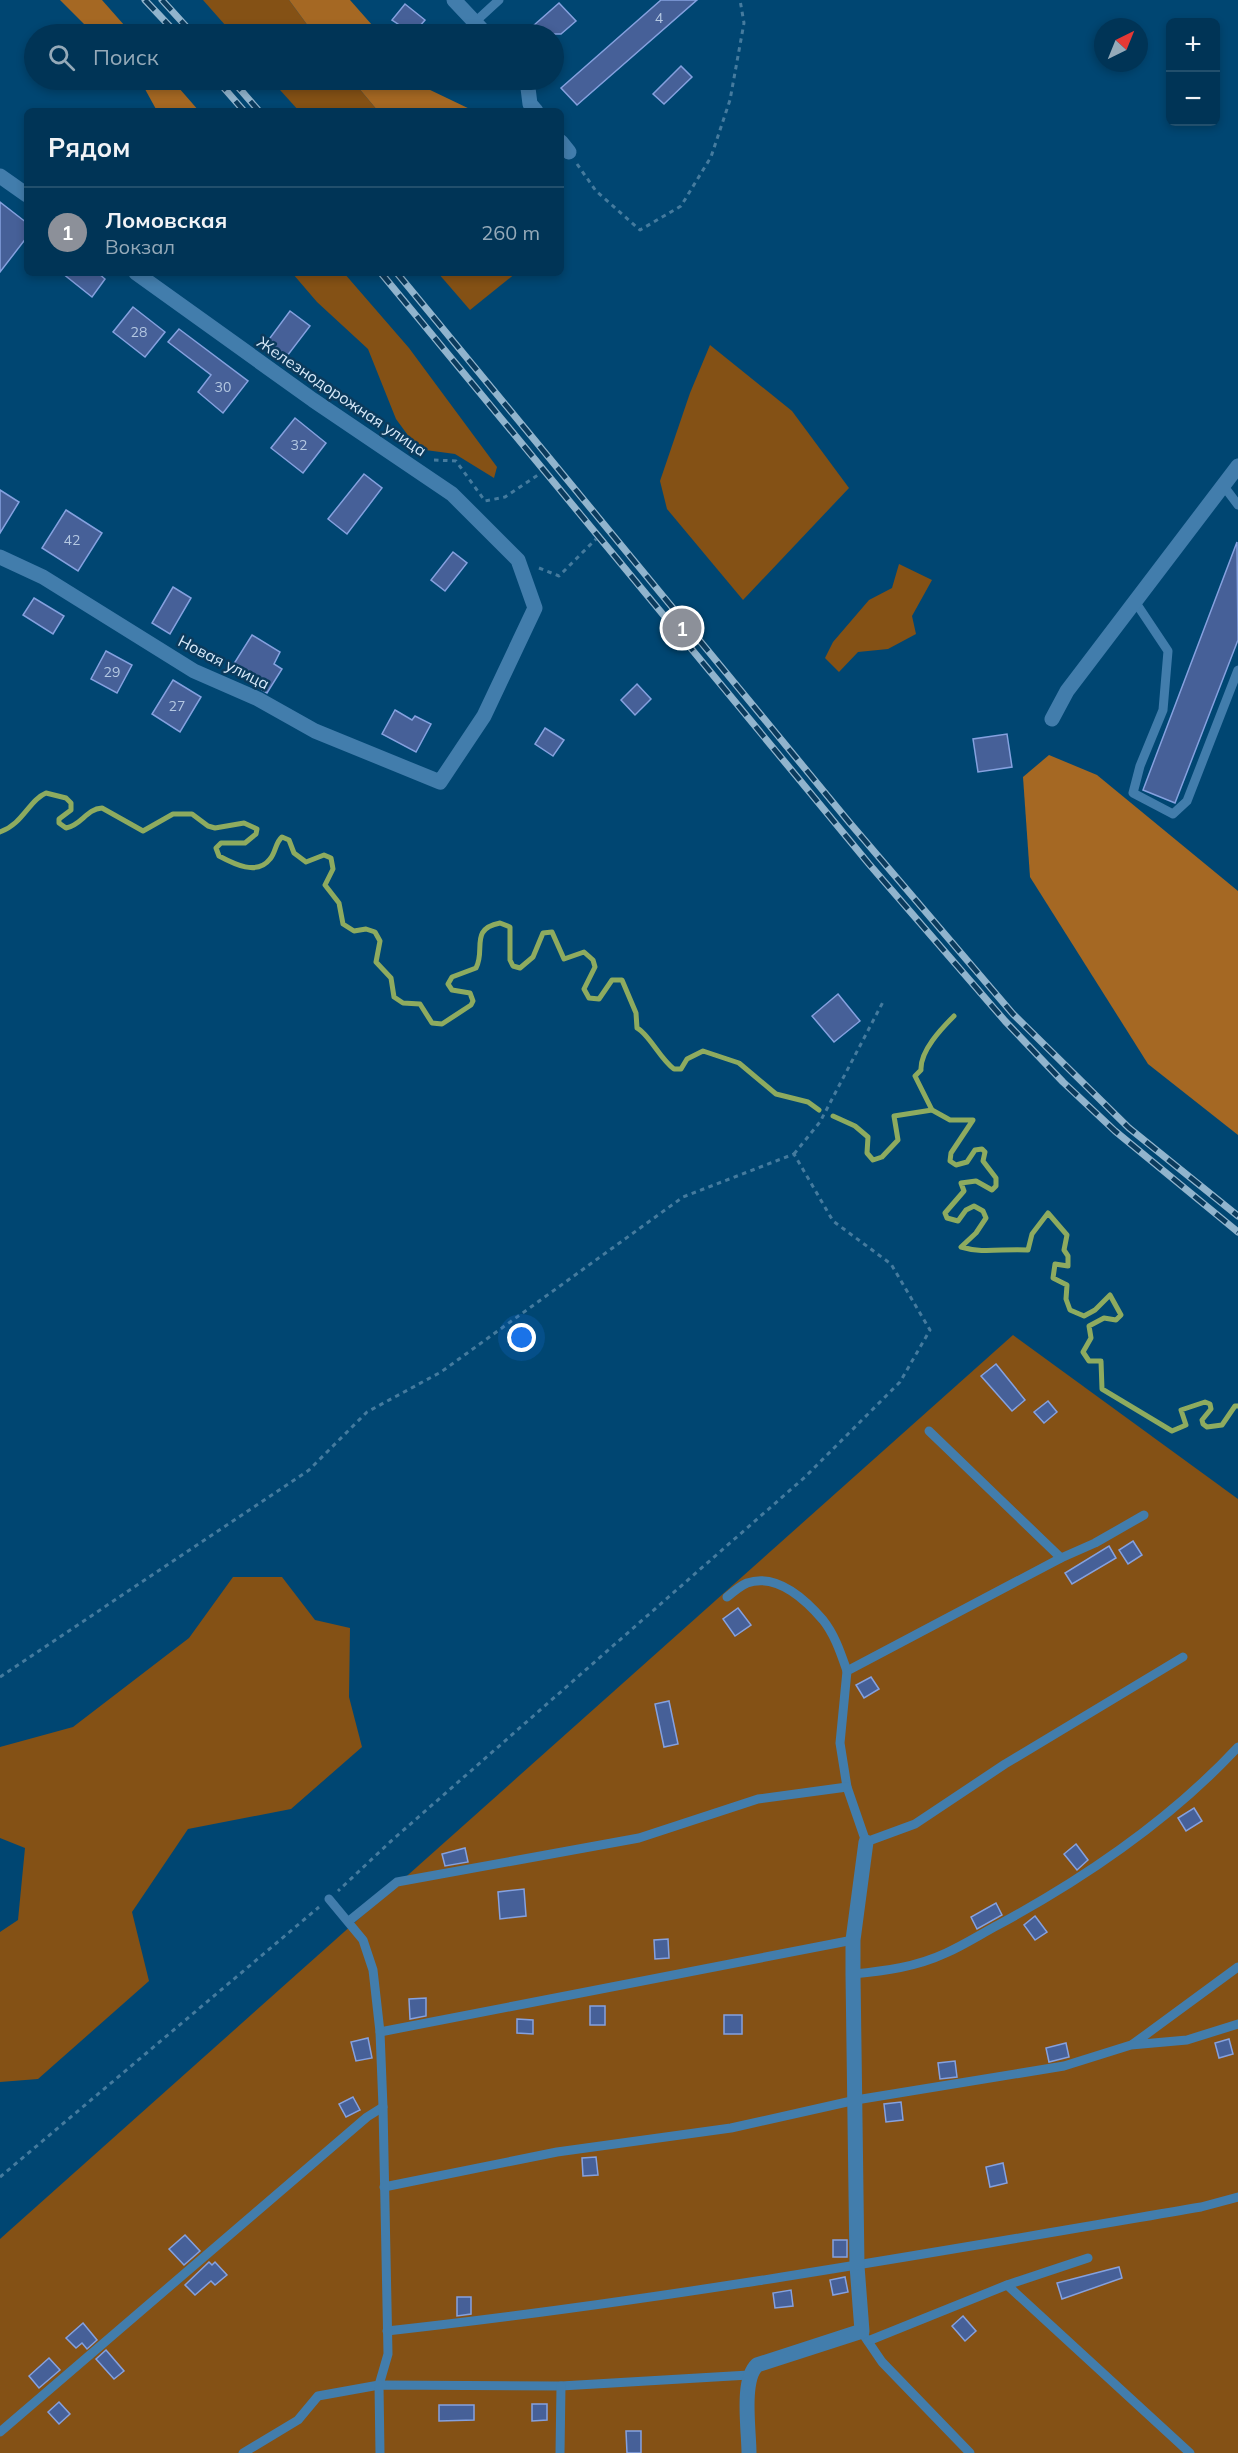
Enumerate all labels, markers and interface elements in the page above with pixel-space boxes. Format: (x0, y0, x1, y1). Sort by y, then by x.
house number: 4 (655, 9, 664, 27)
north arrow (1094, 18, 1148, 72)
map controls (1166, 18, 1220, 126)
button: + (1166, 18, 1220, 72)
search box (24, 24, 564, 90)
icon: search (45, 41, 78, 74)
text: Поиск (93, 43, 159, 71)
button: − (1166, 72, 1220, 126)
text: Рядом (48, 131, 131, 164)
text: Ломовская (105, 206, 227, 234)
text: 1 (62, 220, 74, 245)
text: 260 m (481, 220, 540, 245)
text: Вокзал (105, 234, 175, 259)
house number: 28 (131, 323, 147, 341)
street label: Железнодорожная улица (254, 332, 430, 460)
house number: 30 (215, 378, 231, 396)
house number: 32 (291, 436, 307, 454)
house number: 42 (64, 531, 80, 549)
pin: 1 (662, 606, 702, 650)
street label: Новая улица (175, 630, 273, 694)
house number: 29 (104, 663, 120, 681)
house number: 27 (169, 697, 185, 715)
your location (507, 1323, 536, 1352)

